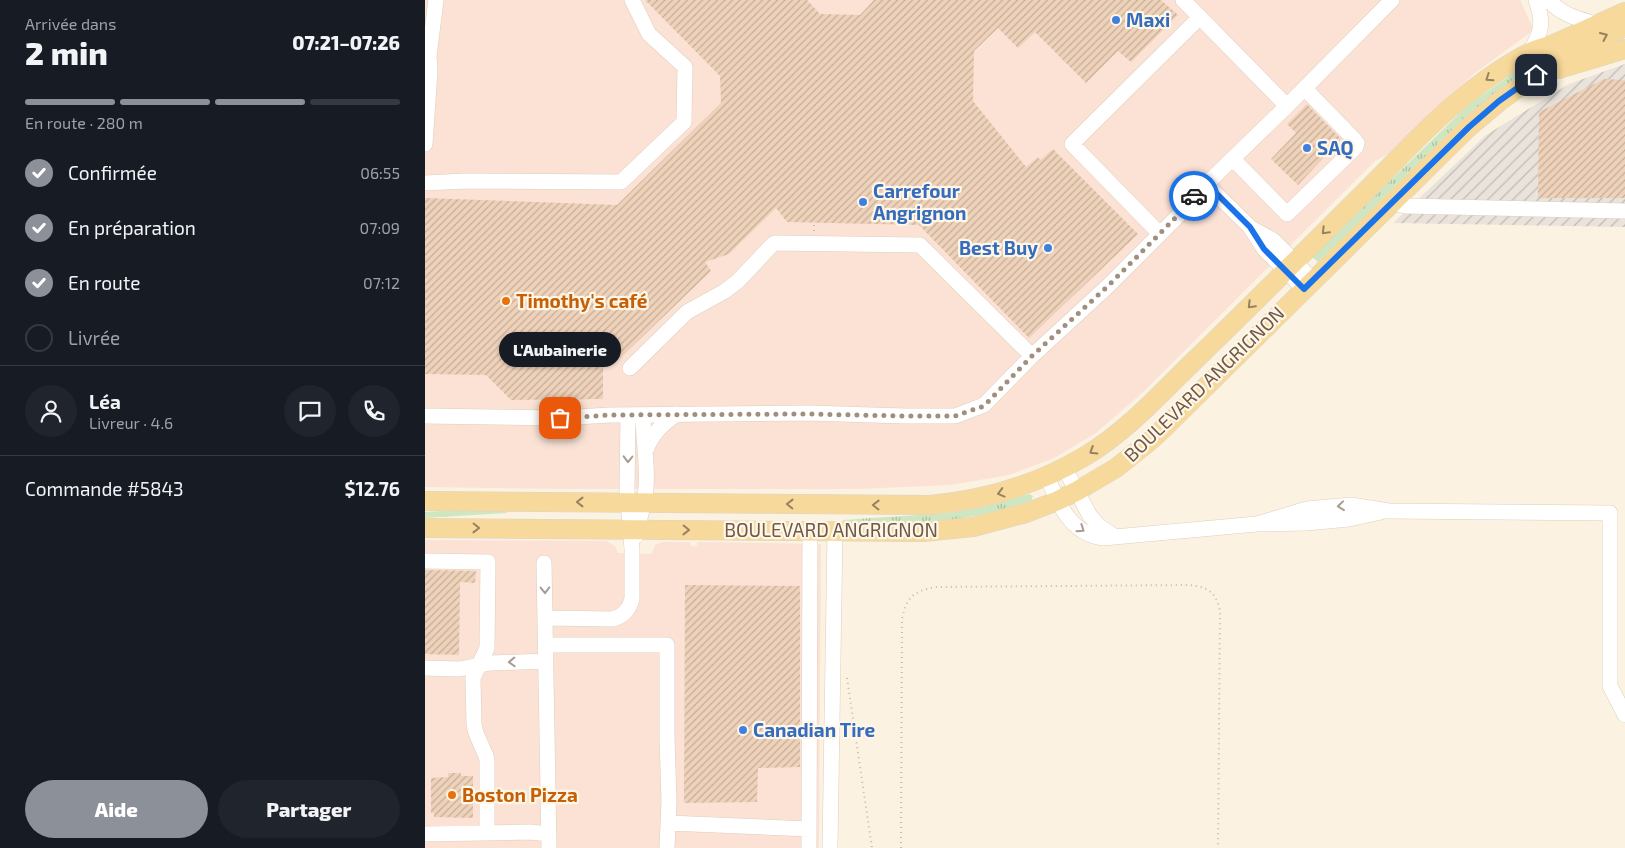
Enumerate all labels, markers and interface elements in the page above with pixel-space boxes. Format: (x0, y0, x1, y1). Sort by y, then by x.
place label: Maxi (1126, 8, 1170, 31)
text: Arrivée dans (25, 14, 116, 33)
marker: Maxi (1110, 14, 1122, 26)
text: 07:21–07:26 (292, 31, 400, 54)
one-way arrow (1599, 32, 1608, 42)
text: 2 min (25, 33, 108, 71)
pin (1515, 54, 1557, 96)
icon: home (1522, 61, 1550, 89)
one-way arrow (1485, 72, 1494, 81)
text: En route · 280 m (25, 113, 143, 132)
place label: SAQ (1317, 136, 1354, 160)
marker: SAQ (1301, 142, 1313, 154)
icon: check (25, 159, 53, 187)
text: Confirmée (68, 161, 157, 184)
text: 06:55 (360, 163, 400, 182)
courier (1169, 171, 1219, 221)
place label: Carrefour Angrignon (873, 179, 966, 224)
icon: car (1180, 182, 1208, 210)
marker: Carrefour Angrignon (857, 196, 869, 208)
icon: check (25, 214, 53, 242)
text: En préparation (68, 216, 196, 239)
text: 07:09 (360, 218, 400, 237)
one-way arrow (1322, 225, 1331, 234)
place label: Best Buy (959, 236, 1038, 260)
marker: Best Buy (1042, 242, 1054, 254)
icon: check (25, 269, 53, 297)
text: En route (68, 271, 140, 294)
text: 07:12 (363, 273, 400, 292)
place label: Timothy's café (516, 289, 648, 313)
marker: Timothy's café (500, 295, 512, 307)
one-way arrow (1248, 299, 1257, 308)
street label: BOULEVARD ANGRIGNON (1119, 301, 1289, 466)
text: Livrée (68, 326, 120, 349)
callout: L'Aubainerie (499, 333, 621, 368)
text: L'Aubainerie (513, 340, 607, 359)
button: person (25, 385, 77, 437)
button: chat (284, 385, 336, 437)
button: phone (348, 385, 400, 437)
text: Léa (89, 390, 121, 413)
pin (539, 397, 581, 439)
icon: bag (546, 404, 574, 432)
text: Livreur · 4.6 (89, 413, 173, 432)
one-way arrow (1089, 445, 1098, 454)
one-way arrow (623, 456, 633, 463)
text: Commande #5843 (25, 477, 184, 500)
text: $12.76 (344, 477, 400, 500)
one-way arrow (997, 487, 1005, 497)
one-way arrow (575, 497, 583, 507)
one-way arrow (786, 499, 794, 509)
one-way arrow (872, 500, 880, 510)
one-way arrow (1336, 500, 1344, 511)
street label: BOULEVARD ANGRIGNON (724, 518, 938, 541)
one-way arrow (1075, 522, 1084, 532)
one-way arrow (472, 523, 480, 533)
one-way arrow (682, 525, 690, 535)
one-way arrow (540, 586, 550, 594)
one-way arrow (507, 657, 515, 667)
place label: Canadian Tire (753, 718, 875, 741)
marker: Canadian Tire (737, 724, 749, 736)
button: Aide (25, 780, 208, 838)
button: Partager (218, 780, 400, 838)
place label: Boston Pizza (462, 783, 578, 806)
marker: Boston Pizza (446, 789, 458, 801)

